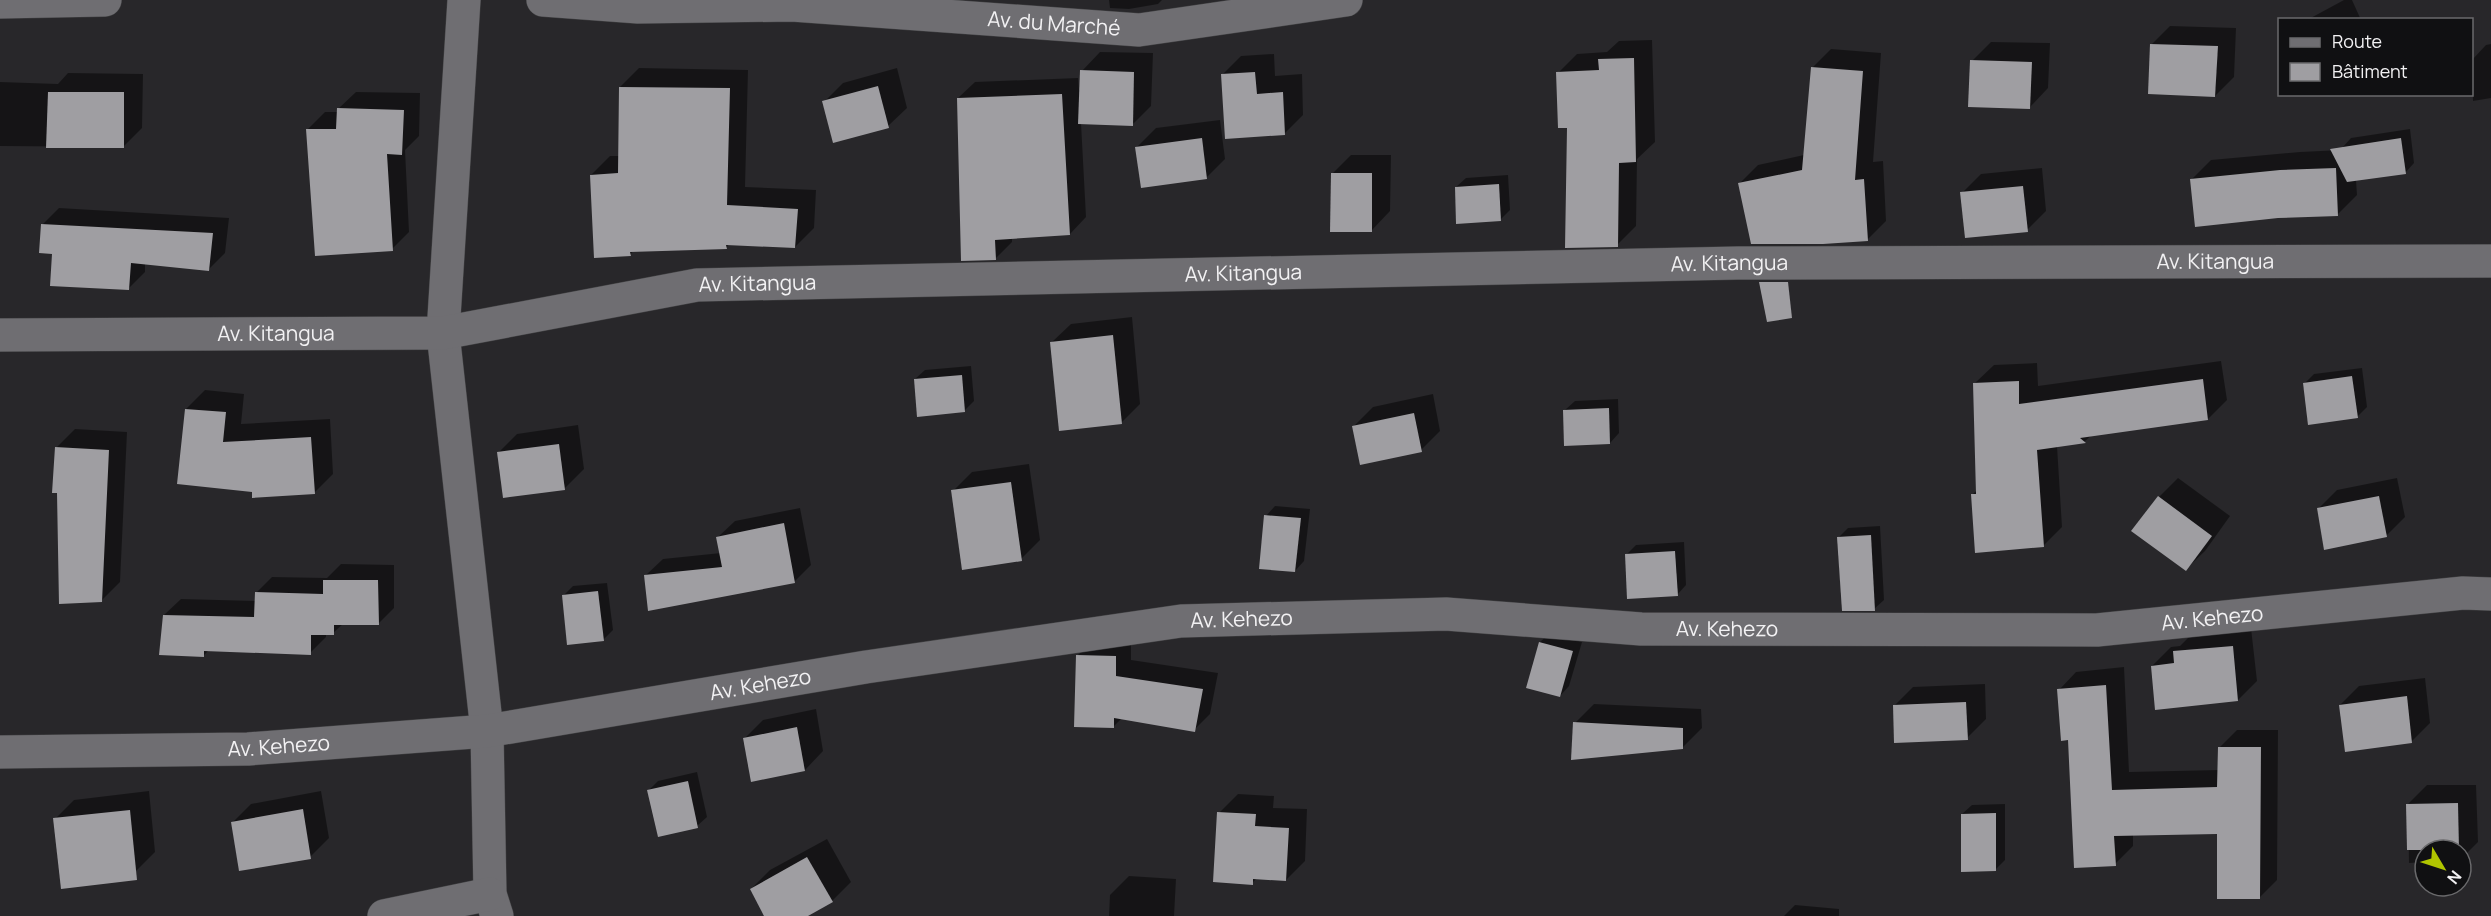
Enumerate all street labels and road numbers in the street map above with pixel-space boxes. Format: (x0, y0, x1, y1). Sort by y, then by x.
street label: Av. du Marché (987, 4, 1122, 42)
street label: Av. Kitangua (2156, 247, 2274, 275)
street label: Av. Kitangua (1670, 248, 1788, 277)
street label: Av. Kitangua (1184, 257, 1302, 288)
street label: Av. Kitangua (698, 267, 817, 298)
street label: Av. Kitangua (217, 318, 335, 347)
street label: Av. Kehezo (2160, 598, 2265, 636)
street label: Av. Kehezo (1190, 603, 1293, 634)
street label: Av. Kehezo (1676, 614, 1778, 642)
street label: Av. Kehezo (707, 662, 813, 706)
street label: Av. Kehezo (228, 728, 331, 762)

